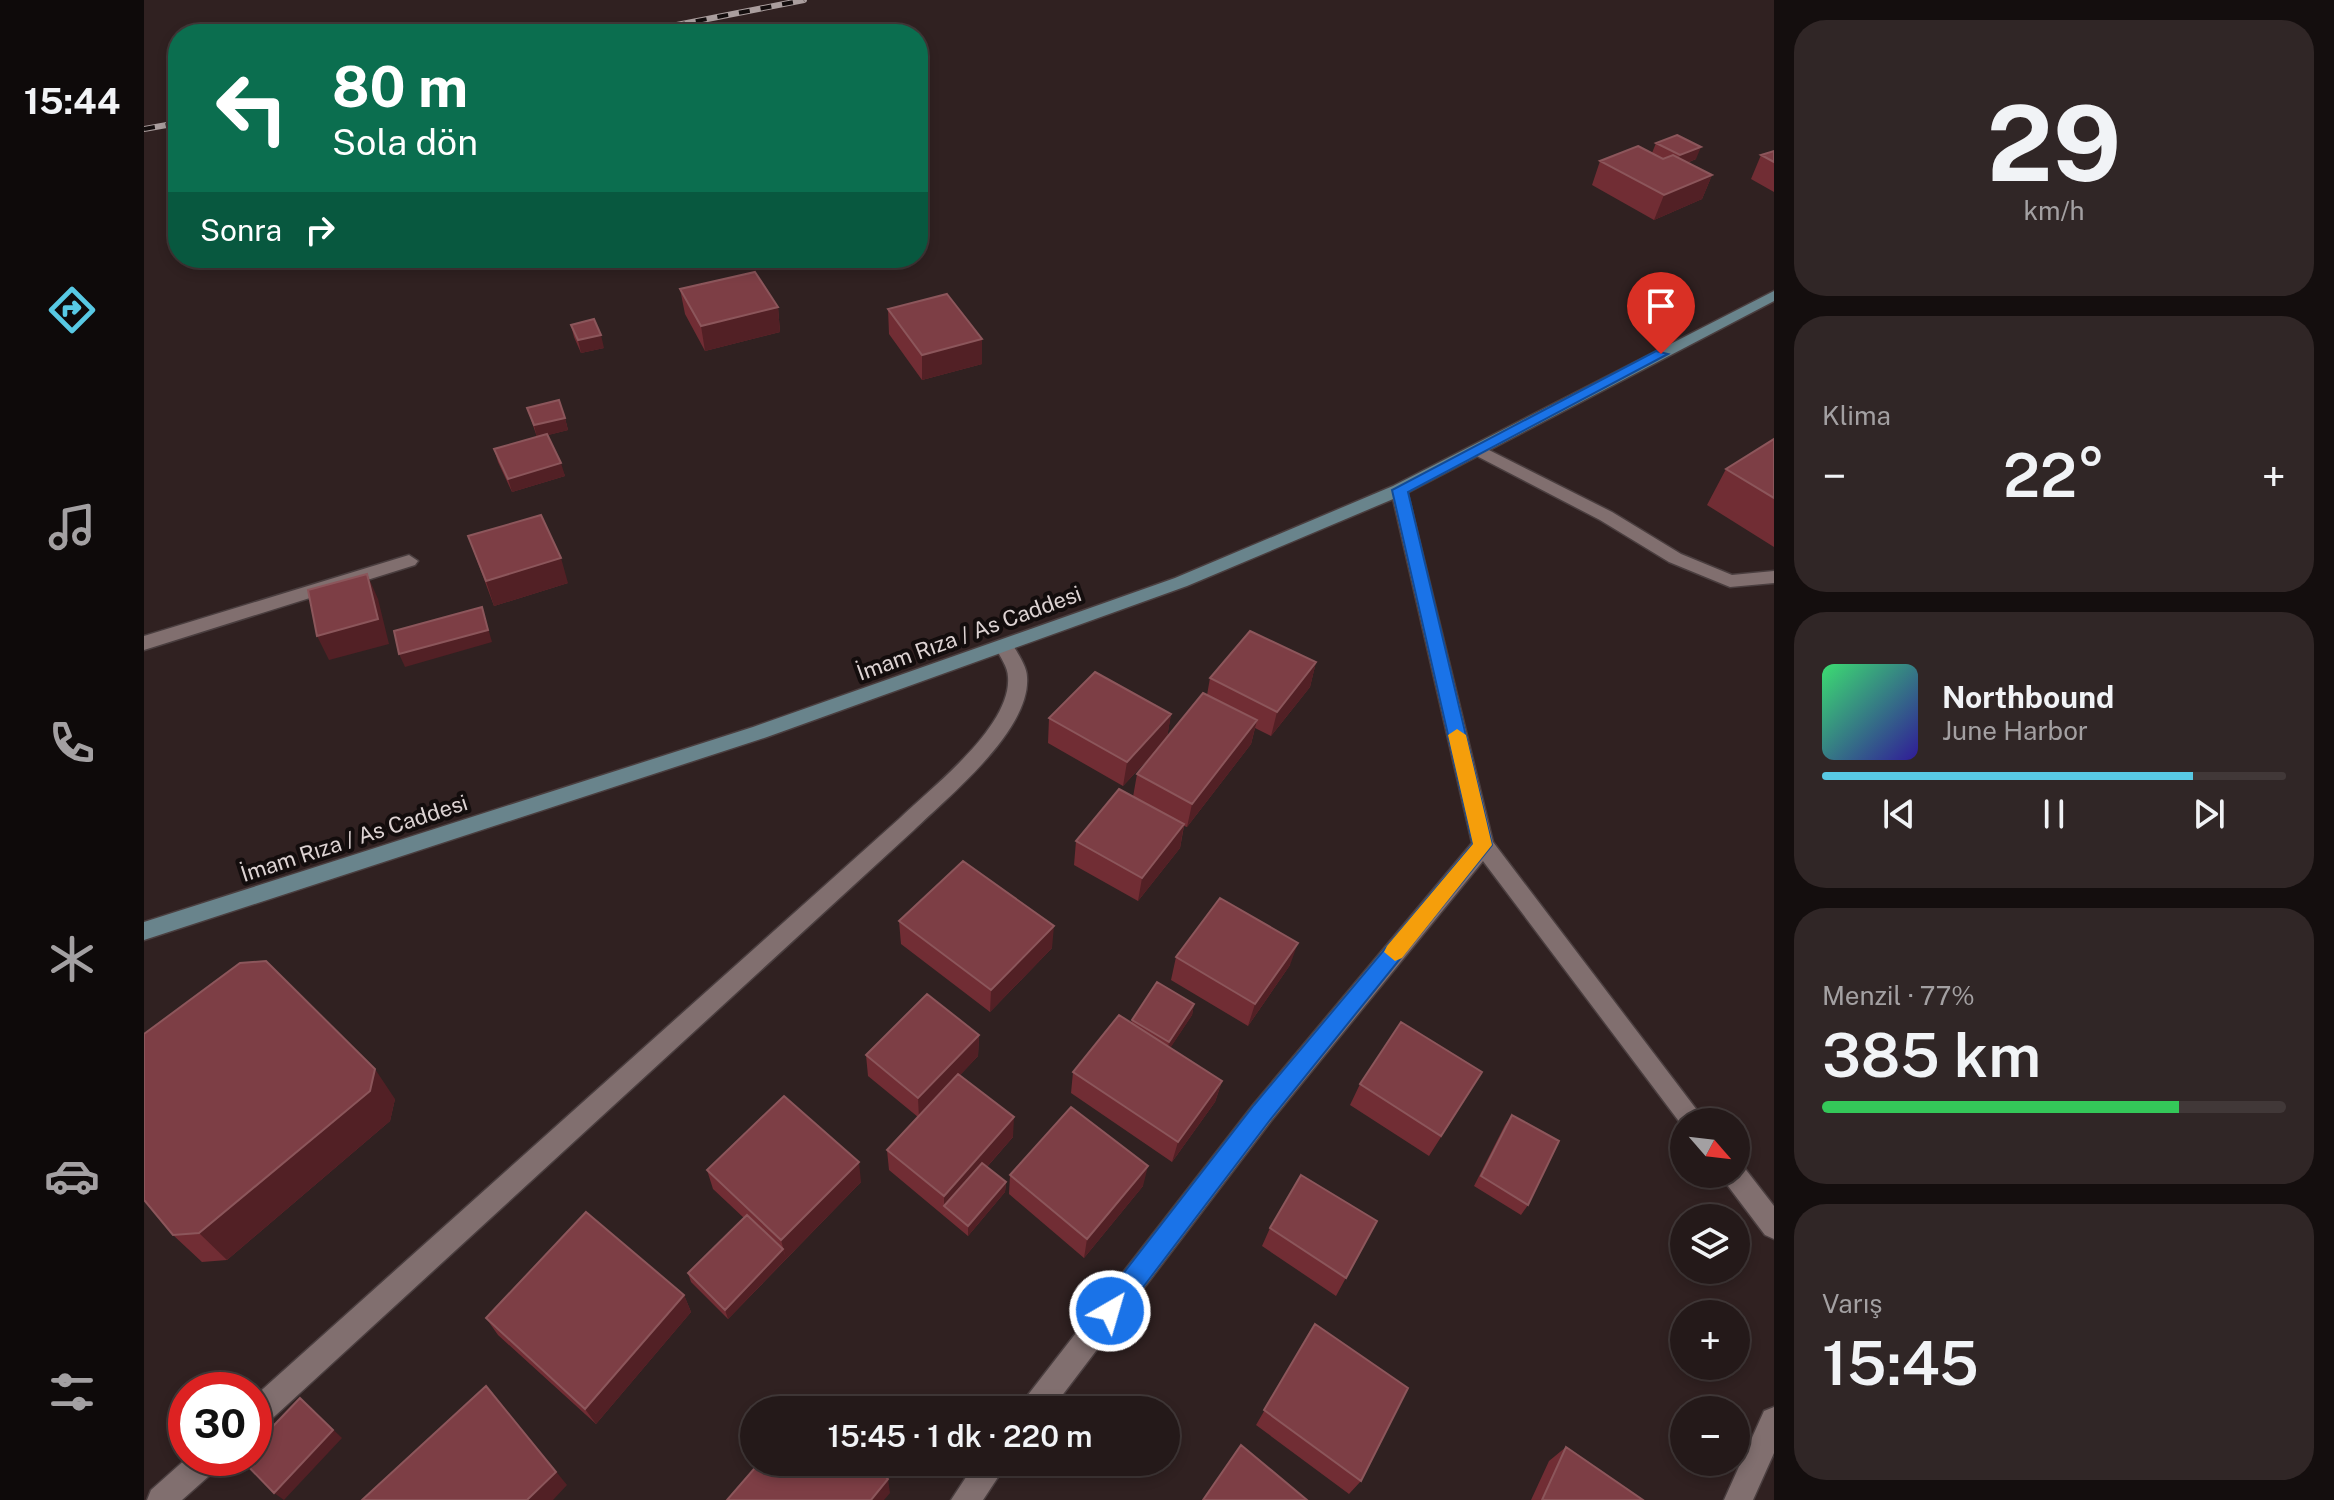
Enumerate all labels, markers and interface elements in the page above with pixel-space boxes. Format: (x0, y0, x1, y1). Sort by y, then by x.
text: 80 m (332, 54, 468, 120)
icon: left (200, 56, 304, 160)
text: 15:44 (24, 80, 120, 122)
text: 29 (1987, 82, 2121, 204)
text: Sola dön (332, 121, 478, 163)
text: km/h (2023, 195, 2085, 226)
icon: right (298, 208, 342, 252)
text: Sonra (200, 212, 282, 248)
pin (1627, 272, 1695, 354)
icon: directions (44, 282, 100, 338)
icon: arrive (1639, 284, 1683, 328)
text: Klima (1822, 400, 1891, 431)
text: 22° (2003, 440, 2105, 511)
text: − (1822, 450, 1846, 502)
text: + (2262, 450, 2286, 502)
icon: music (44, 499, 100, 555)
street label: İmam Rıza / As Caddesi (853, 579, 1085, 686)
text: Northbound (1942, 679, 2114, 715)
icon: phone (44, 715, 100, 771)
text: June Harbor (1942, 715, 2088, 746)
street label: İmam Rıza / As Caddesi (237, 788, 471, 887)
icon: previous (1877, 792, 1921, 836)
icon: pause (2032, 792, 2076, 836)
icon: next (2187, 792, 2231, 836)
icon: climate (44, 931, 100, 987)
text: Menzil · 77% (1822, 980, 1975, 1011)
text: 385 km (1822, 1020, 2041, 1091)
north arrow (1670, 1108, 1750, 1188)
map controls (1670, 1108, 1750, 1476)
icon: car (44, 1148, 100, 1204)
button: layers (1670, 1204, 1750, 1284)
position arrow (1068, 1269, 1152, 1353)
text: Varış (1822, 1288, 1882, 1319)
button: + (1670, 1300, 1750, 1380)
text: 15:45 (1822, 1328, 1979, 1399)
icon: filters (44, 1364, 100, 1420)
speed limit sign: 30 (168, 1372, 272, 1476)
button: − (1670, 1396, 1750, 1476)
text: 15:45 · 1 dk · 220 m (828, 1418, 1092, 1454)

